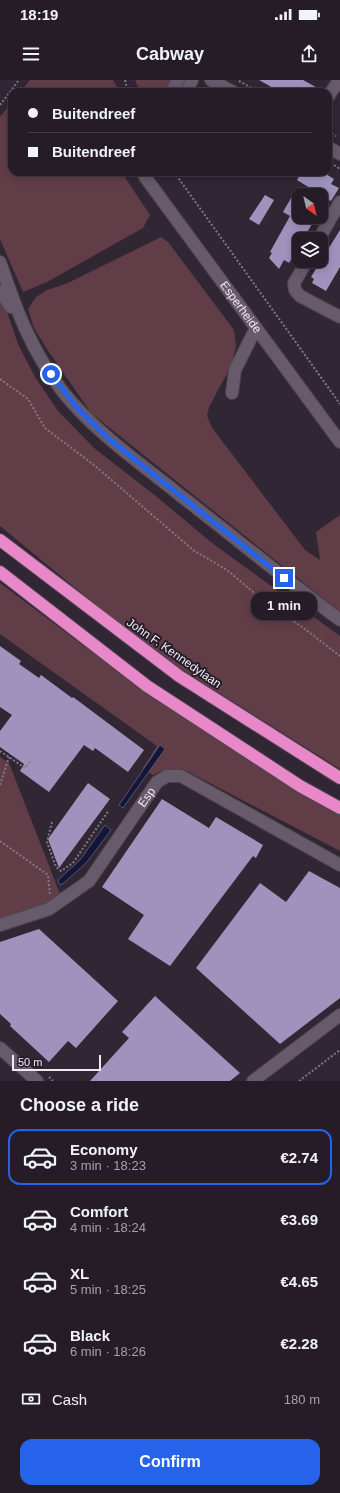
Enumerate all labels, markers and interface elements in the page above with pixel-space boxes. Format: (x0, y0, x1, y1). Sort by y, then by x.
text: 18:19 (20, 6, 58, 23)
icon: menu (20, 43, 42, 65)
icon: share (298, 43, 320, 65)
text: Cabway (136, 44, 204, 64)
text: Buitendreef (52, 105, 135, 122)
text: Buitendreef (52, 143, 135, 160)
north arrow (292, 188, 328, 224)
map controls (292, 188, 328, 268)
button: layers (292, 232, 328, 268)
street label: Esperheide (217, 279, 265, 336)
route start (42, 365, 60, 383)
route end (275, 569, 293, 587)
callout: 1 min (251, 592, 317, 620)
text: 1 min (267, 598, 301, 613)
street label: John F. Kennedylaan (124, 615, 224, 691)
street label: Esp (135, 784, 158, 810)
scale bar (12, 1053, 101, 1072)
text: 50 m (18, 1056, 42, 1068)
text: Choose a ride (20, 1095, 139, 1115)
icon: car (22, 1139, 58, 1175)
text: Economy (70, 1141, 138, 1158)
text: €2.74 (280, 1149, 318, 1166)
text: 3 min · 18:23 (70, 1158, 146, 1173)
icon: car (22, 1201, 58, 1237)
text: Comfort (70, 1203, 128, 1220)
text: €3.69 (280, 1211, 318, 1228)
text: 4 min · 18:24 (70, 1220, 146, 1235)
icon: car (22, 1263, 58, 1299)
text: XL (70, 1265, 89, 1282)
text: €4.65 (280, 1273, 318, 1290)
text: 5 min · 18:25 (70, 1282, 146, 1297)
icon: car (22, 1325, 58, 1361)
text: Black (70, 1327, 110, 1344)
text: €2.28 (280, 1335, 318, 1352)
text: 6 min · 18:26 (70, 1344, 146, 1359)
icon: cash (20, 1388, 42, 1410)
text: Cash (52, 1391, 87, 1408)
text: 180 m (284, 1392, 320, 1407)
button: Confirm (20, 1439, 320, 1485)

